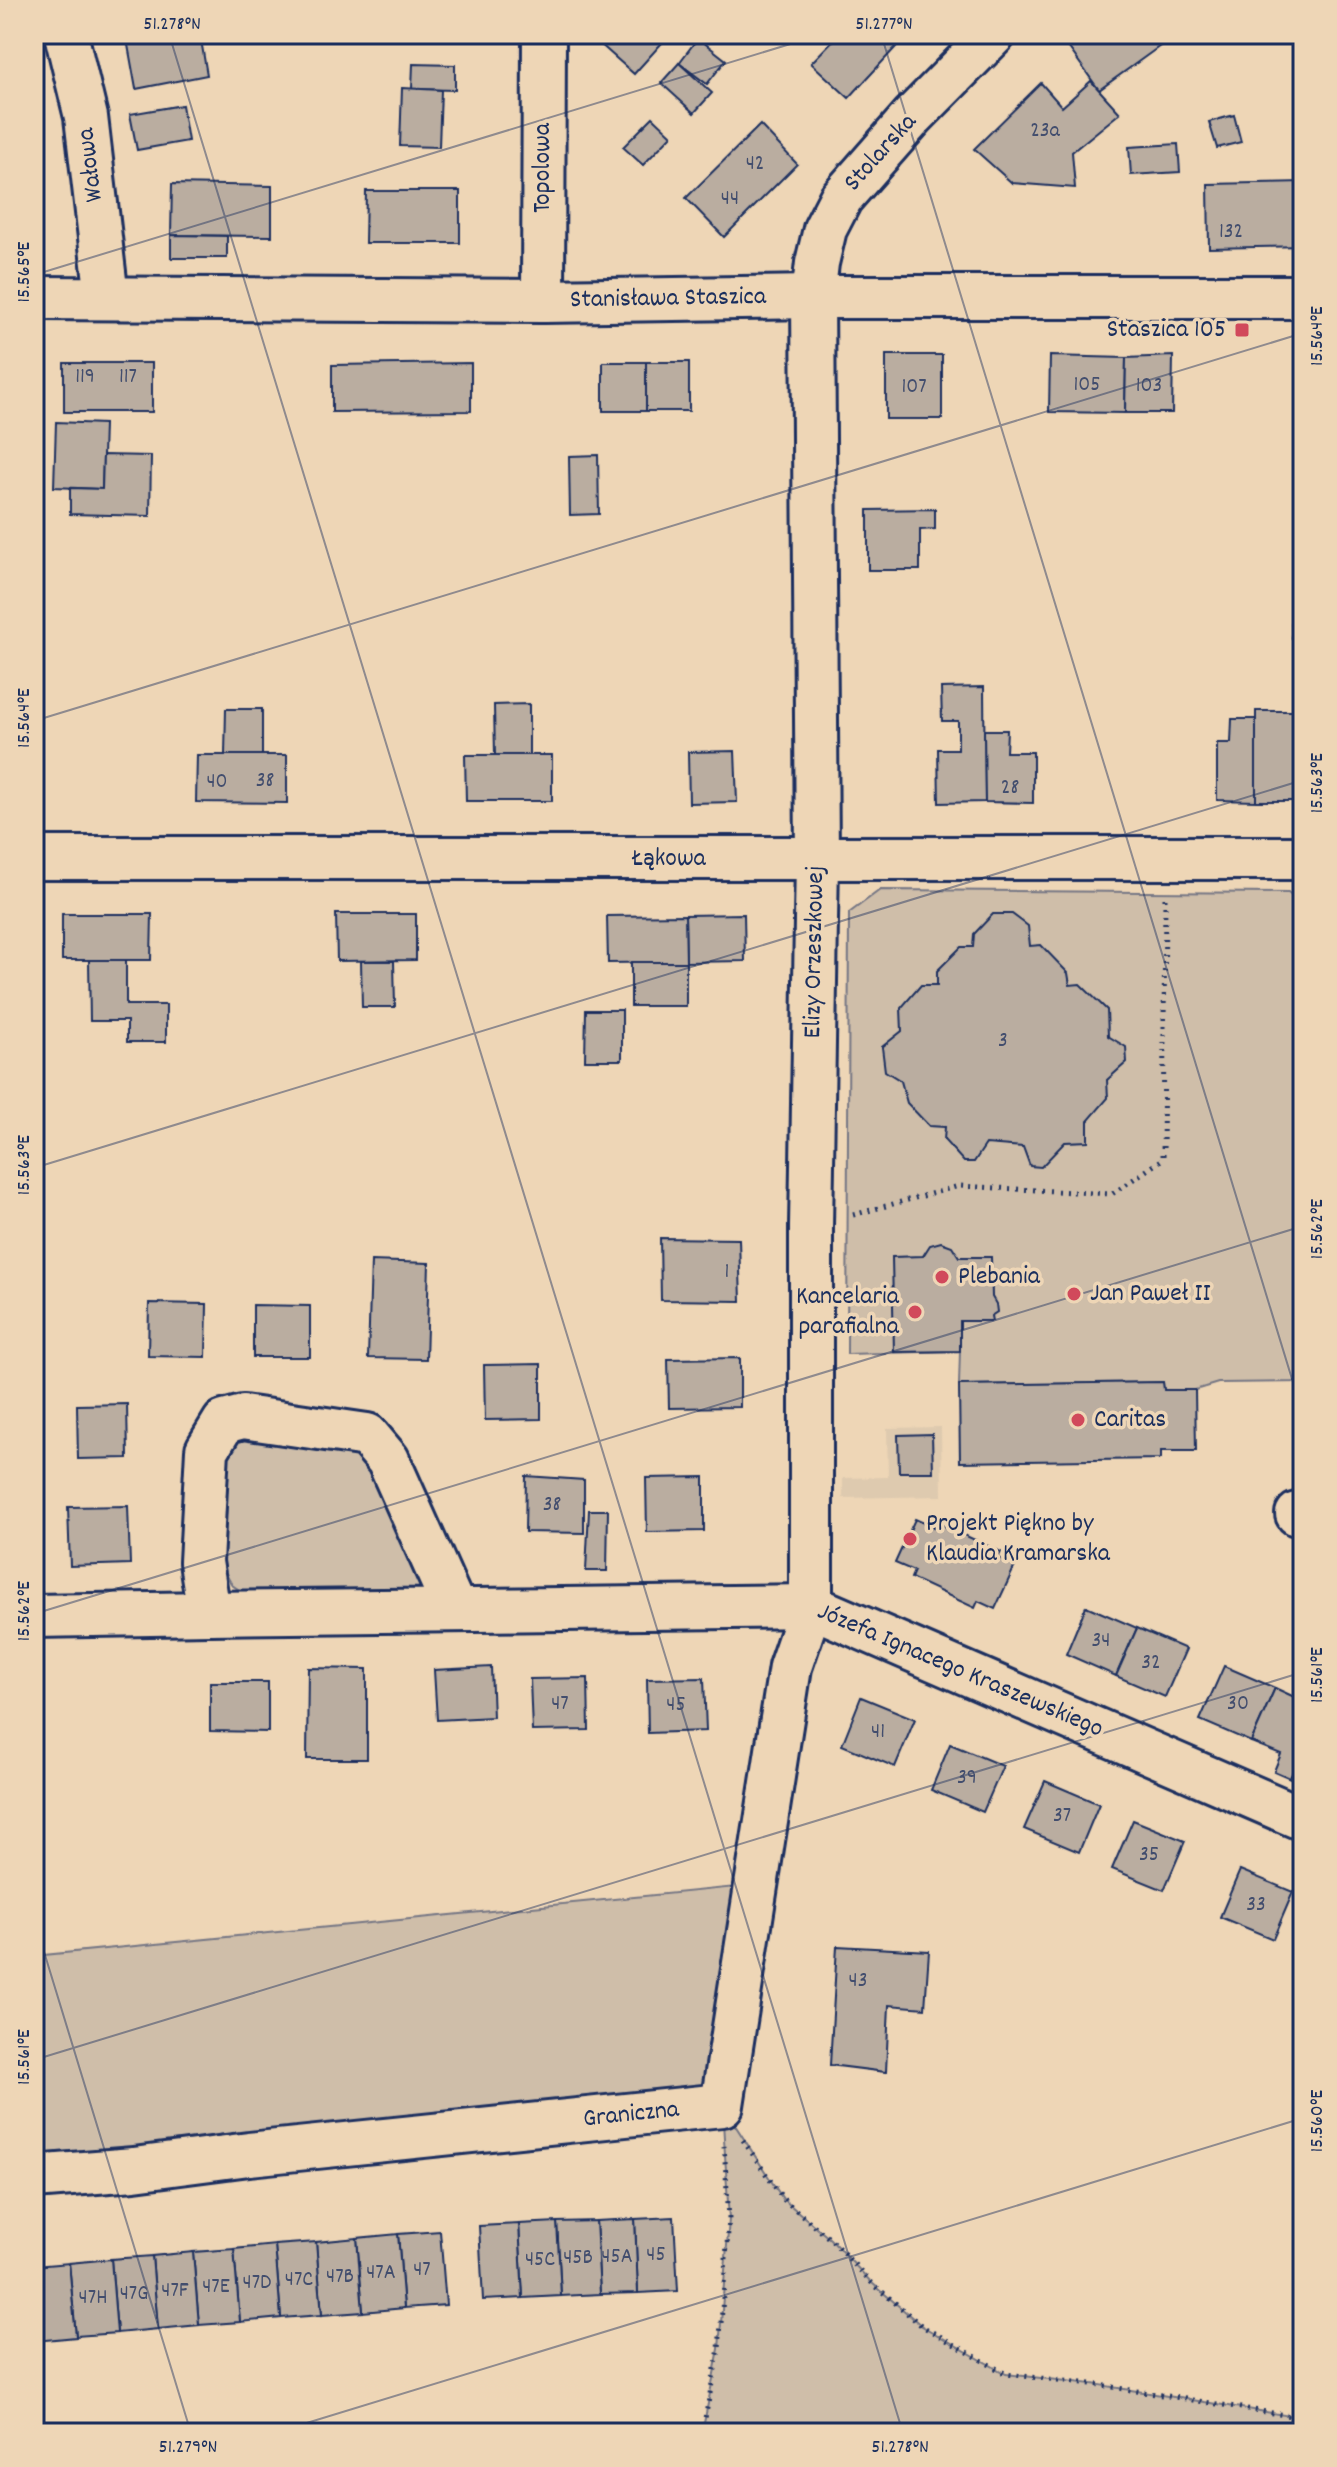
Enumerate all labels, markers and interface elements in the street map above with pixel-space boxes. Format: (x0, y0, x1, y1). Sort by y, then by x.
text: 51.278°N (143, 11, 201, 39)
text: 51.277°N (855, 11, 913, 39)
street label: Stolarska (836, 105, 927, 200)
house number: 23a (1030, 116, 1061, 147)
street label: Topolowa (525, 122, 562, 213)
street label: Wałowa (68, 125, 114, 204)
house number: 42 (746, 149, 764, 180)
house number: 44 (721, 184, 739, 215)
house number: 132 (1219, 217, 1243, 248)
text: 15.565°E (11, 242, 39, 302)
street label: Stanisława Staszica (570, 279, 767, 319)
text: 15.564°E (1304, 306, 1332, 366)
place label: Staszica 105 (1107, 312, 1226, 349)
marker: Staszica 105 (1233, 321, 1251, 339)
house number: 119 (75, 362, 95, 393)
house number: 117 (119, 362, 137, 393)
house number: 105 (1074, 370, 1101, 401)
house number: 103 (1136, 371, 1162, 402)
house number: 107 (901, 372, 927, 403)
text: 15.564°E (11, 688, 39, 748)
text: 15.563°E (1304, 753, 1332, 813)
house number: 38 (256, 766, 274, 797)
house number: 40 (206, 767, 228, 798)
house number: 28 (1001, 773, 1019, 804)
street label: Łąkowa (631, 841, 707, 878)
street label: Elizy Orzeszkowej (795, 865, 835, 1039)
house number: 3 (998, 1026, 1008, 1057)
text: 15.563°E (11, 1135, 39, 1195)
text: 15.562°E (1304, 1199, 1332, 1259)
house number: 1 (725, 1257, 729, 1288)
place label: Plebania (958, 1259, 1041, 1296)
marker: Plebania (933, 1268, 951, 1286)
place label: Jan Paweł II (1090, 1276, 1210, 1313)
place label: Kancelaria parafialna (796, 1279, 900, 1346)
marker: Jan Paweł II (1065, 1285, 1083, 1303)
marker: Kancelaria parafialna (906, 1303, 924, 1321)
place label: Caritas (1094, 1402, 1166, 1439)
marker: Caritas (1069, 1411, 1087, 1429)
house number: 38 (543, 1490, 561, 1521)
place label: Projekt Piękno by Klaudia Kramarska (926, 1506, 1111, 1573)
marker: Projekt Piękno by Klaudia Kramarska (901, 1530, 919, 1548)
text: 15.562°E (11, 1581, 39, 1641)
street label: Józefa Ignacego Kraszewskiego (811, 1594, 1109, 1748)
house number: 34 (1092, 1626, 1110, 1657)
text: 15.561°E (1304, 1647, 1332, 1703)
house number: 32 (1141, 1648, 1161, 1679)
house number: 47 (551, 1689, 569, 1720)
house number: 30 (1227, 1689, 1249, 1720)
house number: 45 (666, 1690, 686, 1721)
house number: 41 (871, 1717, 885, 1748)
house number: 39 (957, 1763, 977, 1794)
house number: 37 (1053, 1801, 1071, 1832)
house number: 35 (1139, 1840, 1159, 1871)
house number: 33 (1246, 1890, 1266, 1921)
house number: 43 (849, 1966, 867, 1997)
text: 15.561°E (11, 2029, 39, 2085)
text: 15.560°E (1304, 2090, 1332, 2152)
street label: Graniczna (581, 2091, 682, 2138)
house number: 45 (646, 2240, 666, 2271)
house number: 45A (601, 2242, 633, 2273)
house number: 45B (563, 2243, 593, 2274)
house number: 45C (525, 2245, 555, 2276)
house number: 47 (413, 2255, 431, 2286)
house number: 47A (366, 2258, 396, 2289)
house number: 47B (326, 2262, 354, 2293)
house number: 47C (285, 2265, 313, 2296)
house number: 47D (243, 2268, 271, 2299)
house number: 47E (202, 2272, 230, 2303)
house number: 47F (161, 2276, 189, 2307)
house number: 47G (120, 2279, 148, 2310)
house number: 47H (79, 2283, 107, 2314)
text: 51.279°N (159, 2434, 217, 2462)
text: 51.278°N (871, 2434, 929, 2462)

